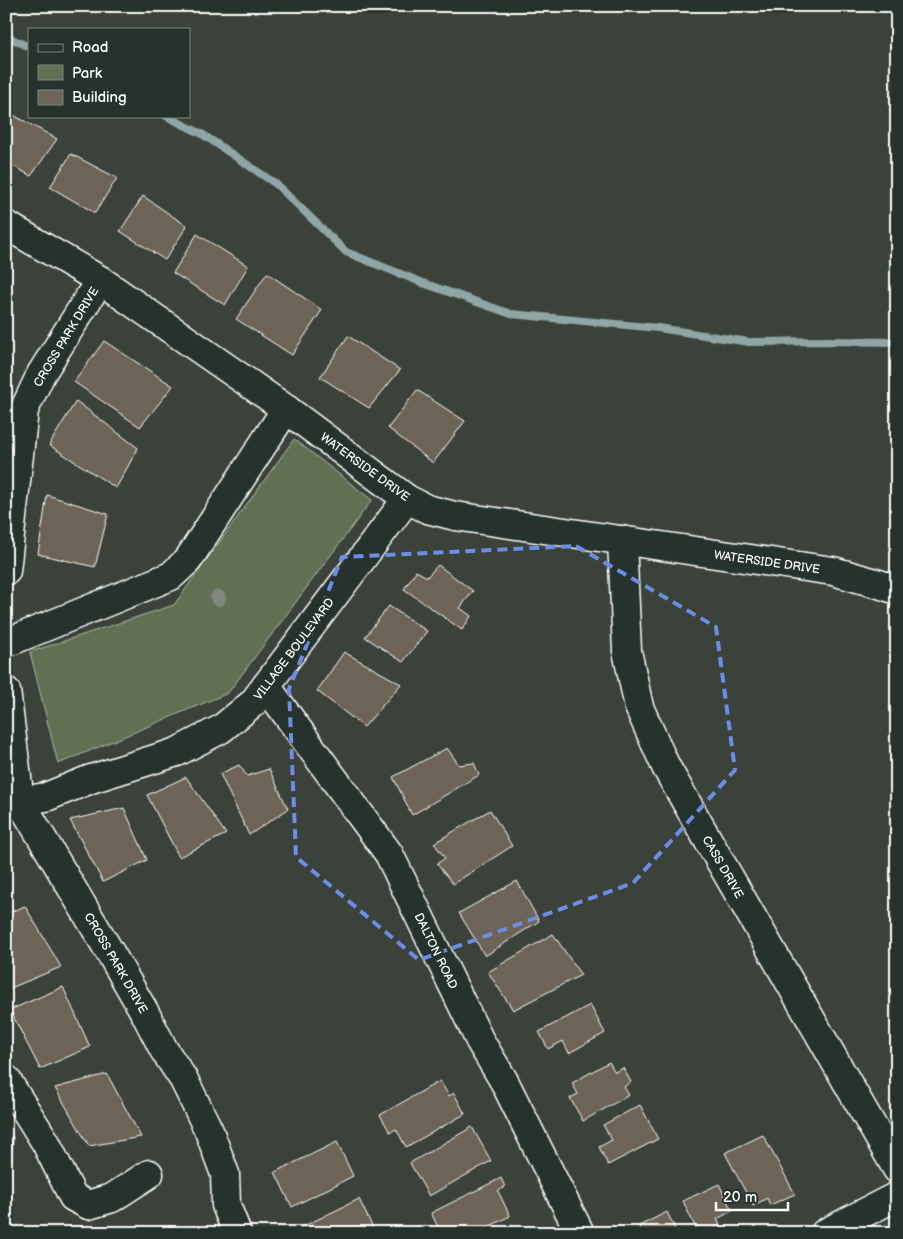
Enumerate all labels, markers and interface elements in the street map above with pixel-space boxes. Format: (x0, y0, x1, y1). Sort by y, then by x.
legend (28, 28, 190, 118)
text: Road (72, 38, 108, 57)
text: Park (72, 64, 103, 83)
text: Building (72, 88, 127, 107)
street label: CROSS PARK DRIVE (31, 285, 102, 390)
street label: WATERSIDE DRIVE (317, 430, 412, 505)
street label: WATERSIDE DRIVE (713, 548, 821, 577)
street label: VILLAGE BOULEVARD (251, 595, 338, 703)
street label: CASS DRIVE (699, 833, 747, 901)
street label: CROSS PARK DRIVE (81, 910, 151, 1016)
street label: DALTON ROAD (411, 911, 461, 992)
scale bar (716, 1179, 788, 1211)
text: 20 m (723, 1188, 757, 1207)

